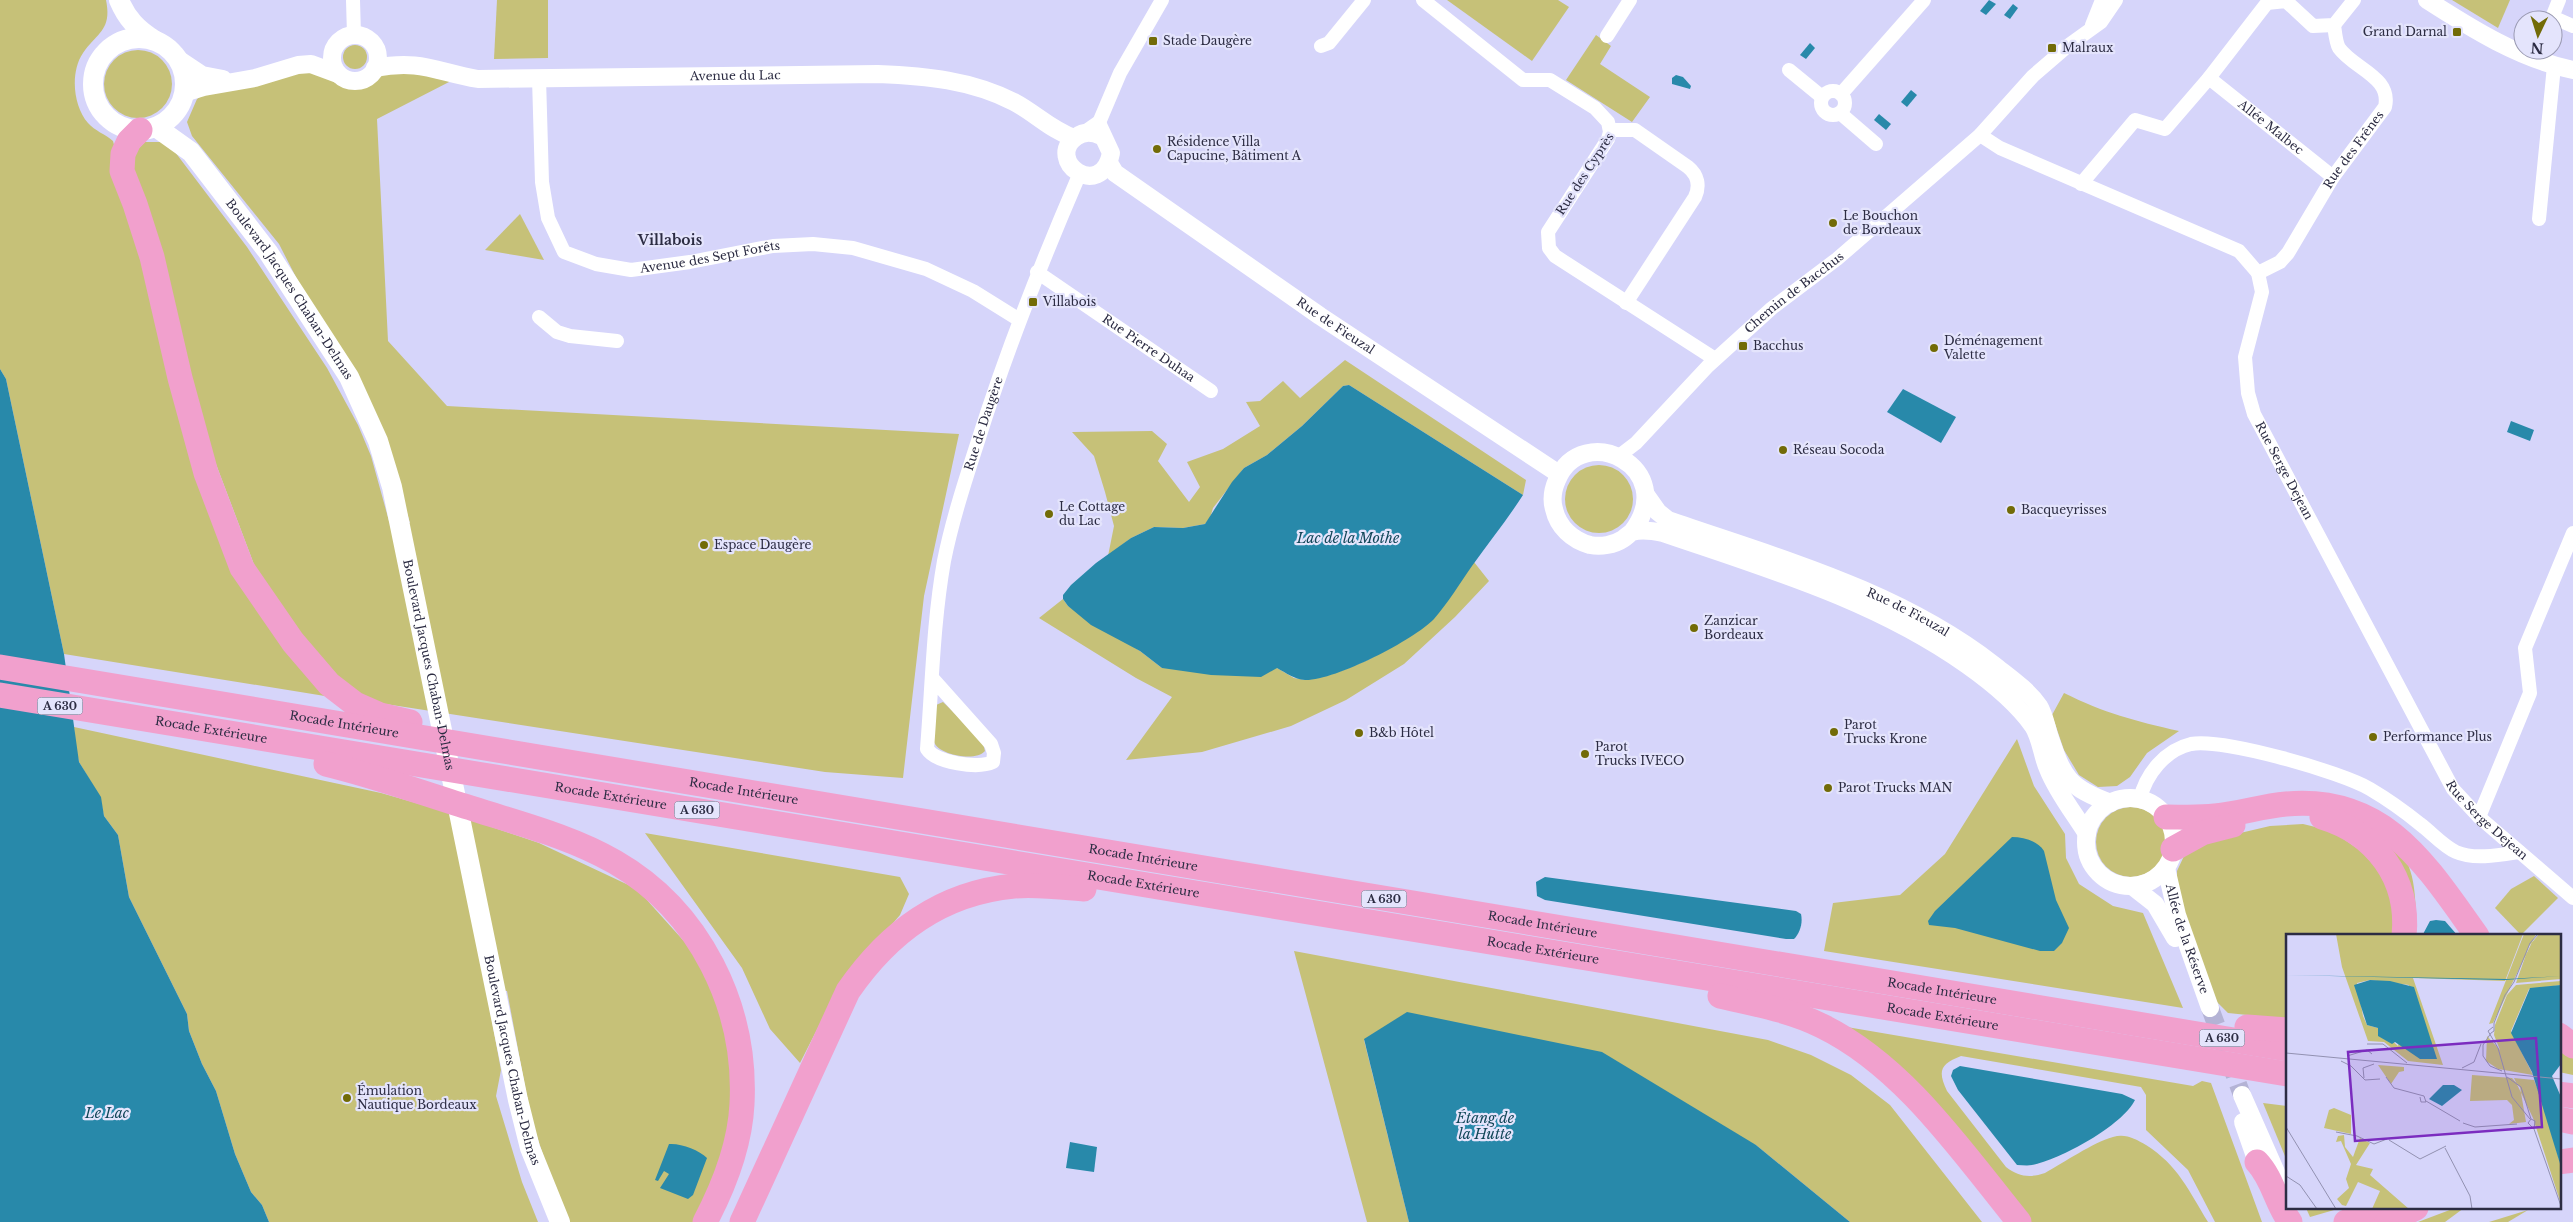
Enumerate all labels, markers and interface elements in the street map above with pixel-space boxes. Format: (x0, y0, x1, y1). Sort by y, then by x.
north arrow (2513, 10, 2563, 60)
place label: Grand Darnal (2363, 24, 2447, 39)
marker: Grand Darnal (2451, 26, 2463, 38)
place label: Stade Daugère (1163, 33, 1252, 48)
marker: Stade Daugère (1147, 35, 1159, 47)
text: N (2530, 39, 2544, 57)
place label: Malraux (2062, 40, 2114, 55)
marker: Malraux (2046, 42, 2058, 54)
street label: Avenue du Lac (689, 67, 781, 83)
street label: Allée Malbec (2235, 96, 2307, 158)
street label: Rue des Frênes (2320, 108, 2387, 191)
street label: Rue des Cyprès (1552, 130, 1617, 218)
place label: Résidence Villa Capucine, Bâtiment A (1167, 134, 1302, 163)
marker: Résidence Villa Capucine, Bâtiment A (1151, 143, 1163, 155)
street label: Boulevard Jacques Chaban-Delmas (223, 196, 356, 382)
place label: Le Bouchon de Bordeaux (1843, 208, 1922, 237)
marker: Le Bouchon de Bordeaux (1827, 217, 1839, 229)
district label: Villabois (637, 231, 703, 249)
street label: Avenue des Sept Forêts (638, 238, 780, 276)
street label: Chemin de Bacchus (1741, 249, 1847, 336)
place label: Villabois (1042, 294, 1096, 309)
street label: Rue de Fieuzal (1294, 294, 1378, 357)
marker: Villabois (1027, 296, 1039, 308)
street label: Rue Pierre Duhaa (1099, 311, 1198, 385)
place label: Déménagement Valette (1943, 333, 2043, 362)
place label: Bacchus (1753, 338, 1803, 353)
marker: Bacchus (1737, 340, 1749, 352)
marker: Déménagement Valette (1928, 342, 1940, 354)
street label: Rue de Daugère (961, 374, 1006, 472)
street label: Rue Serge Dejean (2252, 419, 2317, 522)
place label: Réseau Socoda (1793, 442, 1885, 457)
marker: Réseau Socoda (1777, 444, 1789, 456)
place label: Le Cottage du Lac (1059, 499, 1125, 528)
place label: Bacqueyrisses (2021, 502, 2107, 517)
marker: Bacqueyrisses (2005, 504, 2017, 516)
marker: Le Cottage du Lac (1043, 508, 1055, 520)
water label: Lac de la Mothe (1296, 529, 1400, 547)
place label: Espace Daugère (714, 537, 812, 552)
marker: Espace Daugère (698, 539, 710, 551)
street label: Boulevard Jacques Chaban-Delmas (400, 558, 458, 772)
street label: Rue de Fieuzal (1865, 584, 1952, 639)
place label: Zanzicar Bordeaux (1704, 613, 1764, 642)
marker: Zanzicar Bordeaux (1688, 622, 1700, 634)
road number: A 630 (38, 698, 82, 714)
street label: Rocade Intérieure (288, 707, 400, 741)
street label: Rocade Extérieure (154, 713, 269, 746)
place label: Parot Trucks Krone (1844, 717, 1927, 746)
place label: B&b Hôtel (1369, 725, 1434, 740)
marker: Parot Trucks Krone (1828, 726, 1840, 738)
marker: B&b Hôtel (1353, 727, 1365, 739)
place label: Performance Plus (2383, 729, 2492, 744)
marker: Performance Plus (2367, 731, 2379, 743)
place label: Parot Trucks IVECO (1595, 739, 1684, 768)
marker: Parot Trucks IVECO (1579, 748, 1591, 760)
street label: Rocade Intérieure (688, 774, 800, 807)
street label: Rue Serge Dejean (2443, 778, 2531, 863)
street label: Rocade Extérieure (554, 779, 668, 812)
place label: Parot Trucks MAN (1838, 780, 1952, 795)
marker: Parot Trucks MAN (1822, 782, 1834, 794)
road number: A 630 (674, 802, 720, 818)
street label: Rocade Intérieure (1087, 841, 1199, 874)
street label: Rocade Extérieure (1086, 867, 1201, 901)
street label: Allée de la Réserve (2163, 881, 2212, 996)
road number: A 630 (1362, 891, 1406, 908)
street label: Rocade Intérieure (1487, 908, 1599, 941)
street label: Rocade Extérieure (1486, 934, 1600, 967)
inset map (2286, 934, 2560, 1210)
street label: Boulevard Jacques Chaban-Delmas (481, 954, 544, 1167)
street label: Rocade Intérieure (1886, 974, 1998, 1007)
street label: Rocade Extérieure (1885, 1000, 2000, 1033)
road number: A 630 (2200, 1030, 2244, 1046)
place label: Émulation Nautique Bordeaux (357, 1082, 477, 1112)
marker: Émulation Nautique Bordeaux (341, 1092, 353, 1104)
water label: Le Lac (84, 1104, 130, 1122)
water label: Étang de la Hutte (1455, 1109, 1515, 1143)

